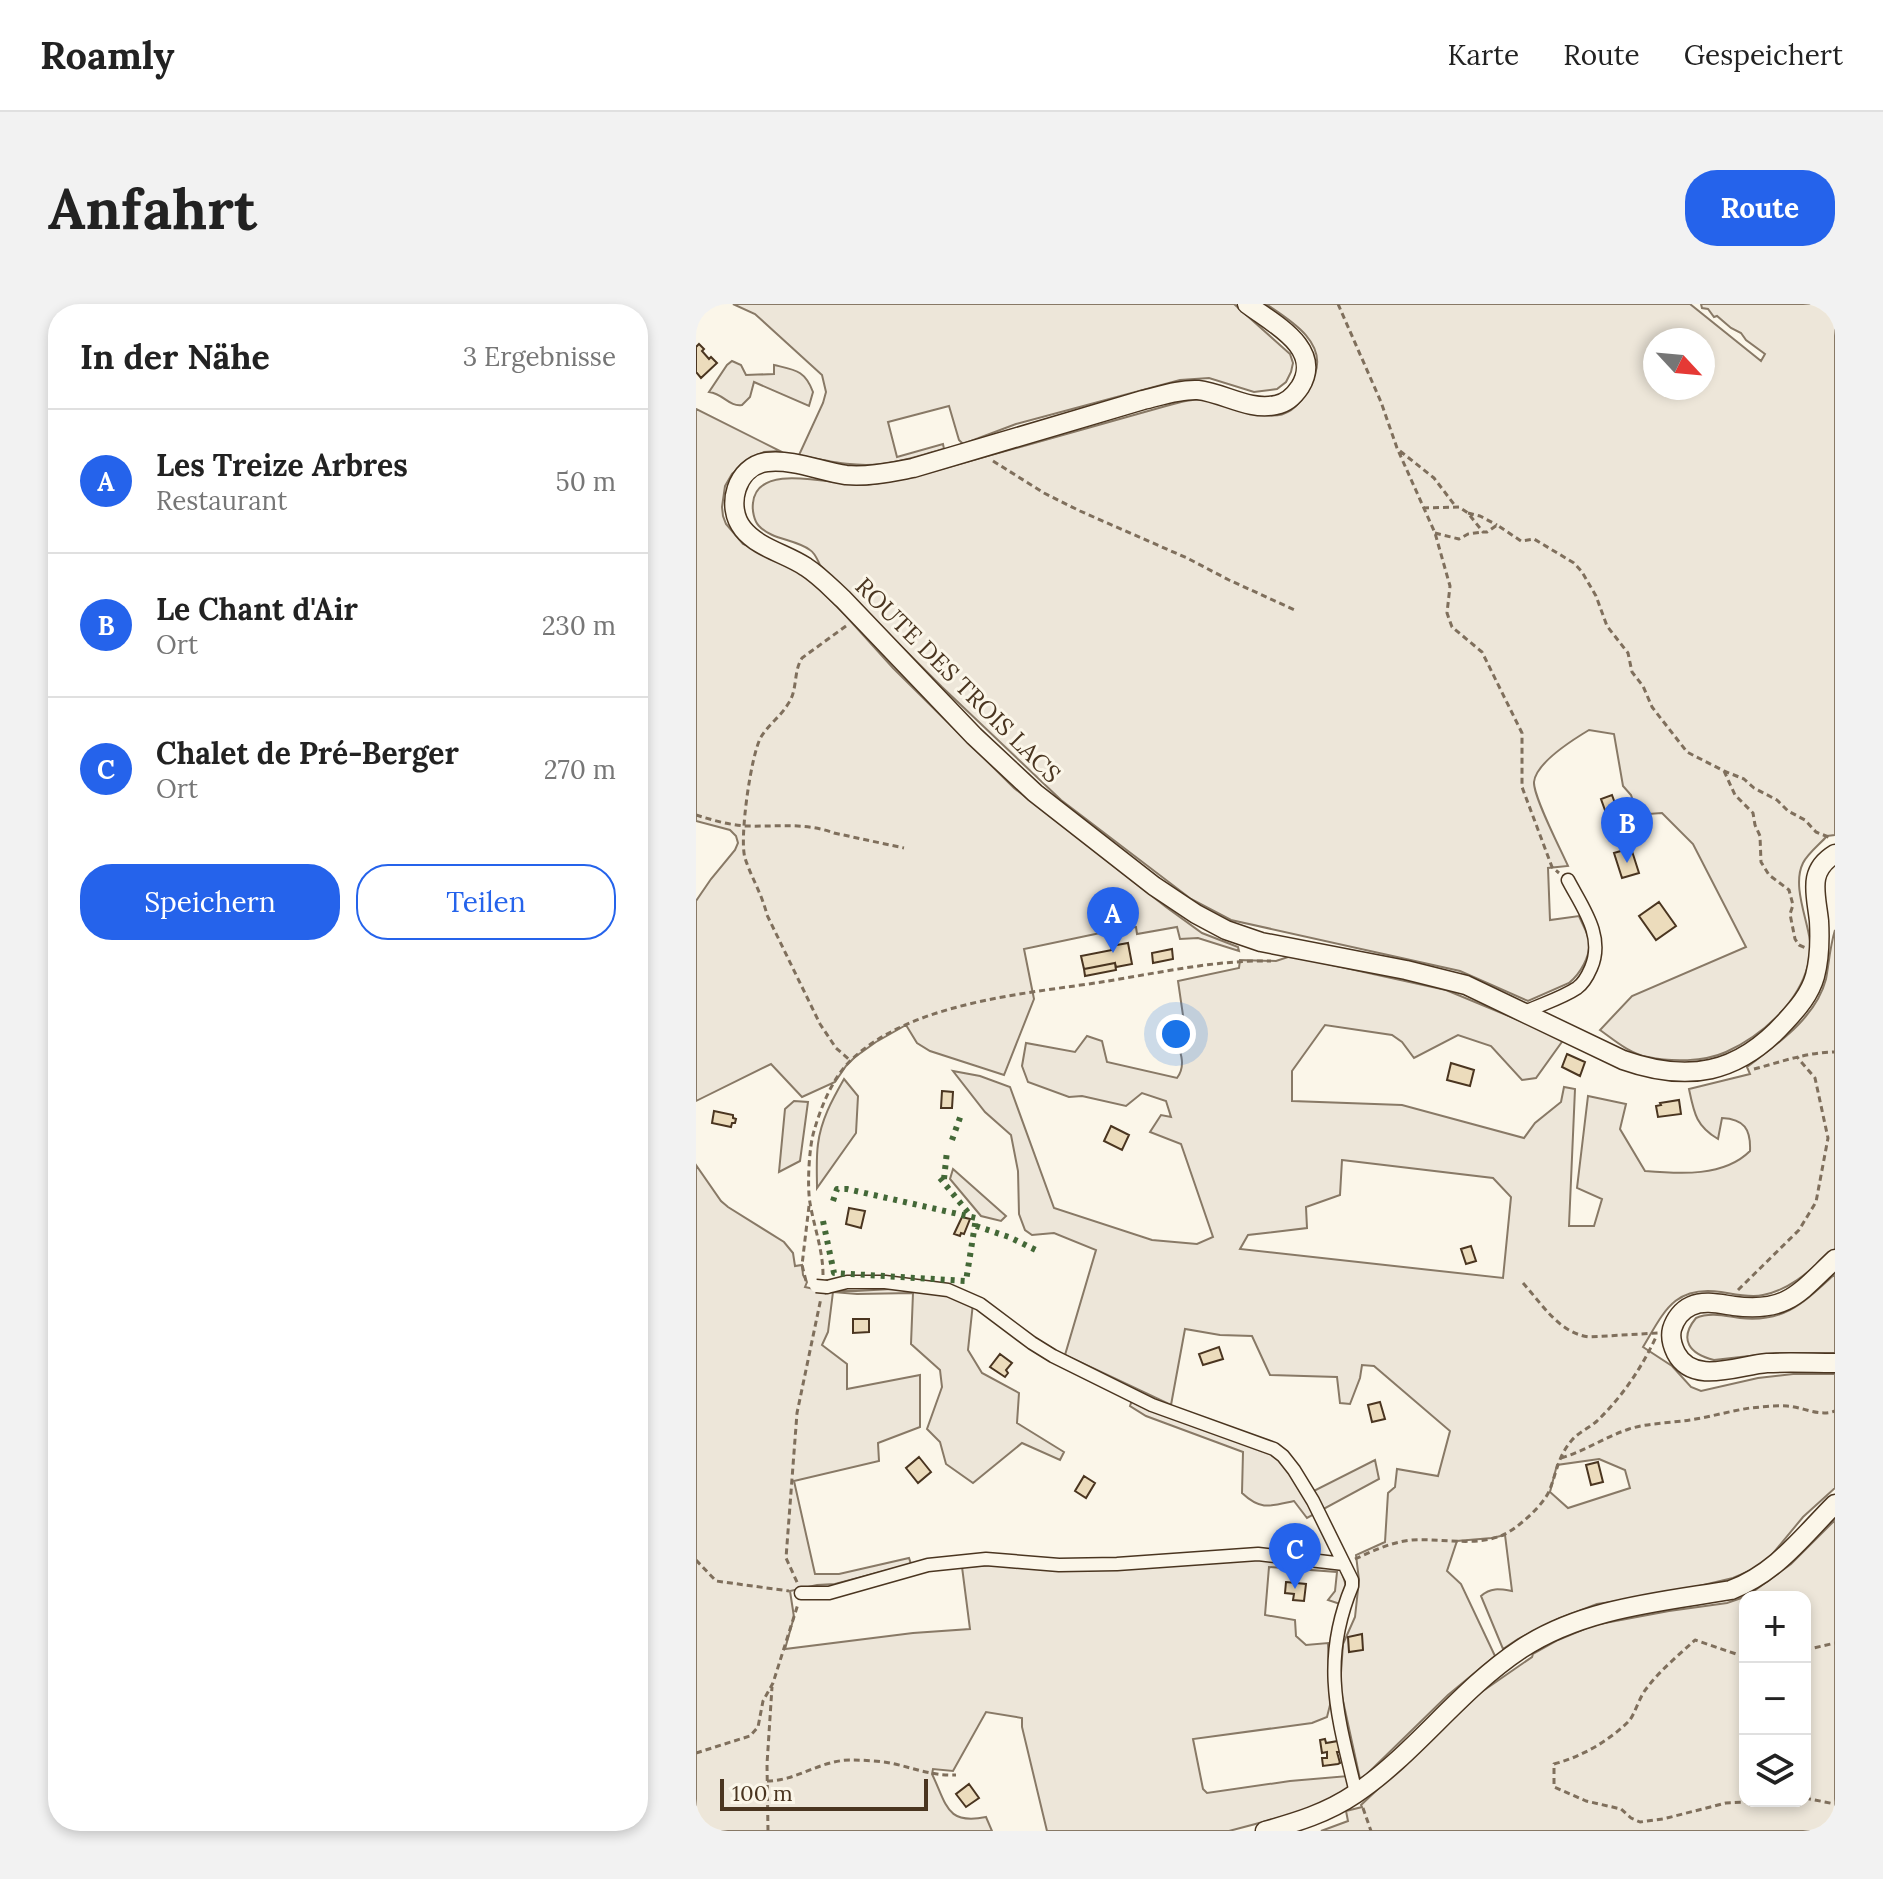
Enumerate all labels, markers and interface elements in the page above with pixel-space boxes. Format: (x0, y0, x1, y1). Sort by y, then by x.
text: Roamly (40, 31, 174, 79)
text: Karte (1447, 37, 1519, 73)
text: Route (1563, 37, 1640, 73)
text: Gespeichert (1684, 37, 1843, 73)
button: Route (1685, 170, 1835, 246)
text: Anfahrt (48, 173, 257, 244)
north arrow (1643, 328, 1715, 400)
text: In der Nähe (80, 335, 270, 378)
text: 3 Ergebnisse (463, 340, 616, 373)
text: Les Treize Arbres (156, 446, 408, 484)
text: A (97, 465, 115, 498)
text: 50 m (556, 465, 616, 498)
text: Restaurant (156, 484, 287, 517)
street label: ROUTE DES TROIS LACS (849, 571, 1067, 789)
text: Le Chant d'Air (156, 590, 358, 628)
text: B (97, 609, 115, 642)
text: 230 m (542, 609, 616, 642)
text: Ort (156, 628, 198, 661)
text: Chalet de Pré-Berger (156, 734, 459, 772)
text: C (97, 753, 115, 786)
text: 270 m (544, 753, 616, 786)
text: Ort (156, 772, 198, 805)
pin: B (1601, 797, 1653, 863)
button: Speichern (80, 864, 340, 940)
button: Teilen (356, 864, 616, 940)
pin: A (1087, 887, 1139, 953)
your location (1156, 1014, 1196, 1054)
pin: C (1269, 1523, 1321, 1589)
map controls (1739, 1591, 1811, 1807)
button: + (1739, 1591, 1811, 1663)
button: − (1739, 1663, 1811, 1735)
button: layers (1739, 1735, 1811, 1807)
scale bar (720, 1775, 928, 1811)
text: 100 m (732, 1779, 793, 1807)

